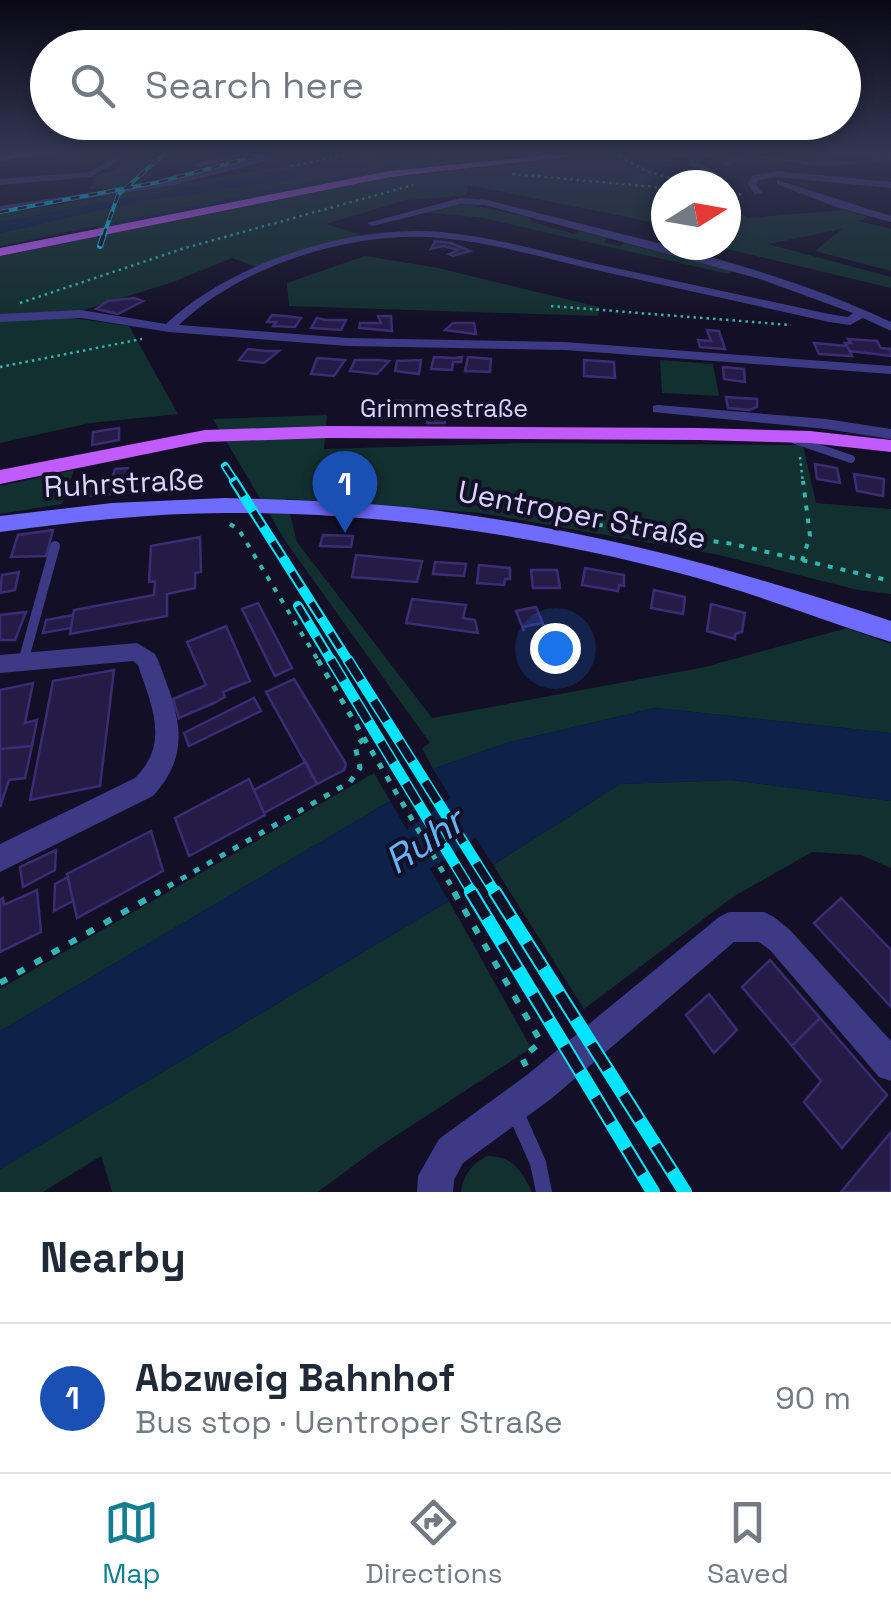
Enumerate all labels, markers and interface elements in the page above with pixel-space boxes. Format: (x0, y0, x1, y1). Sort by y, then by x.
search box (30, 30, 861, 140)
icon: search (65, 58, 120, 113)
text: Search here (145, 61, 364, 109)
north arrow (651, 170, 741, 260)
street label: Grimmestraße (360, 392, 528, 424)
pin: 1 (312, 450, 378, 533)
street label: Ruhrstraße (43, 459, 205, 506)
street label: Uentroper Straße (455, 471, 709, 558)
your location (530, 623, 581, 674)
water label: Ruhr (375, 795, 476, 885)
text: Nearby (40, 1231, 186, 1284)
text: Abzweig Bahnhof (135, 1354, 455, 1402)
text: 1 (65, 1378, 80, 1418)
text: 90 m (775, 1378, 851, 1418)
text: Bus stop · Uentroper Straße (135, 1402, 563, 1442)
tab: Map (102, 1495, 161, 1591)
tab: Directions (365, 1495, 502, 1591)
tab: Saved (707, 1495, 789, 1591)

